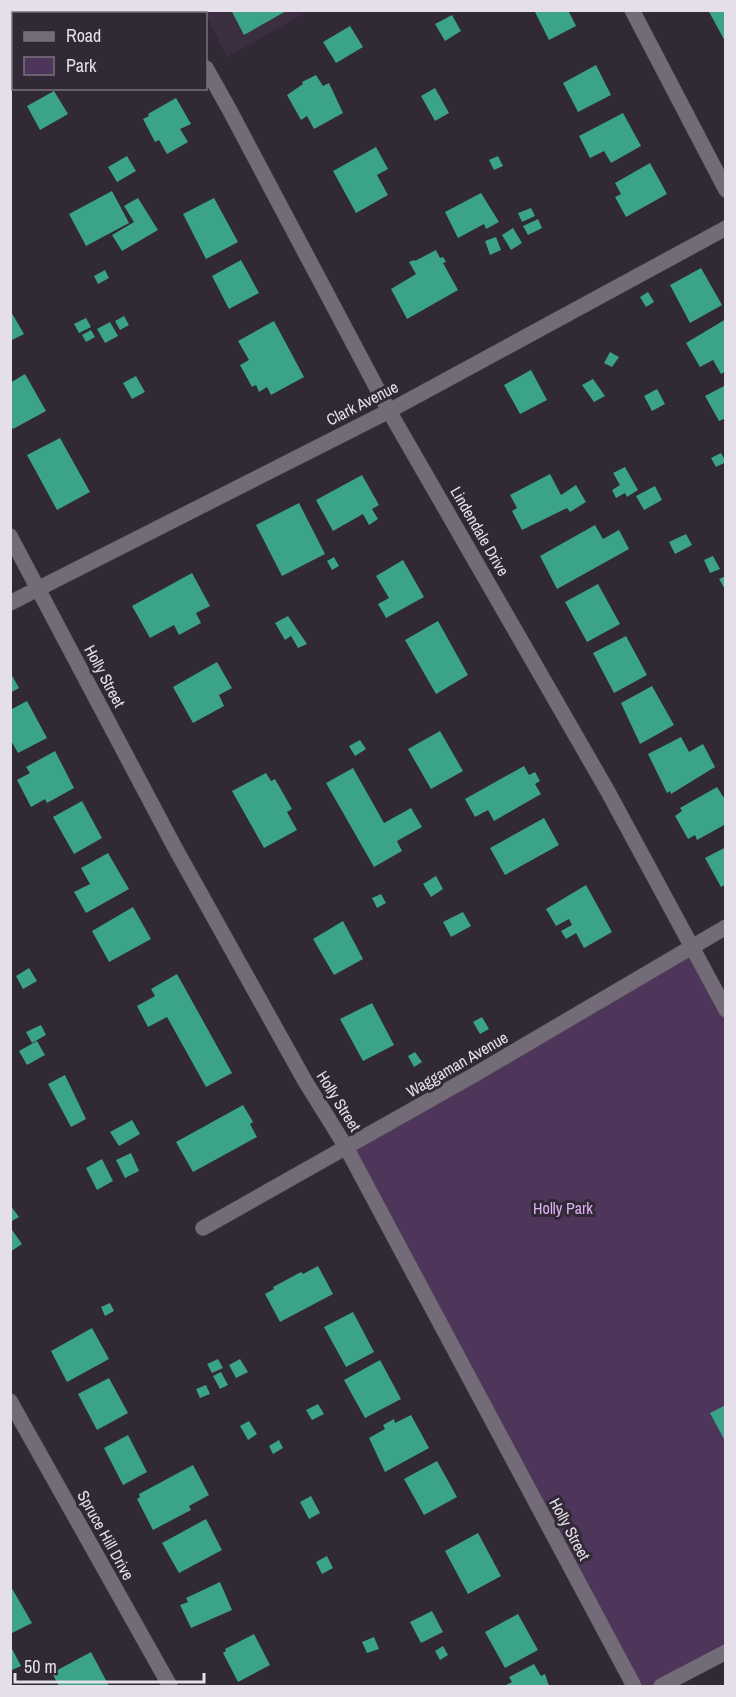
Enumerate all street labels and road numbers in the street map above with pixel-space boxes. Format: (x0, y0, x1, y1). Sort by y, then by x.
street label: Clark Avenue (322, 376, 402, 430)
street label: Lindendale Drive (445, 482, 515, 580)
street label: Holly Street (79, 641, 131, 711)
street label: Waggaman Avenue (402, 1026, 512, 1102)
street label: Holly Street (312, 1066, 366, 1136)
street label: Spruce Hill Drive (72, 1486, 140, 1584)
street label: Holly Street (544, 1494, 596, 1564)

